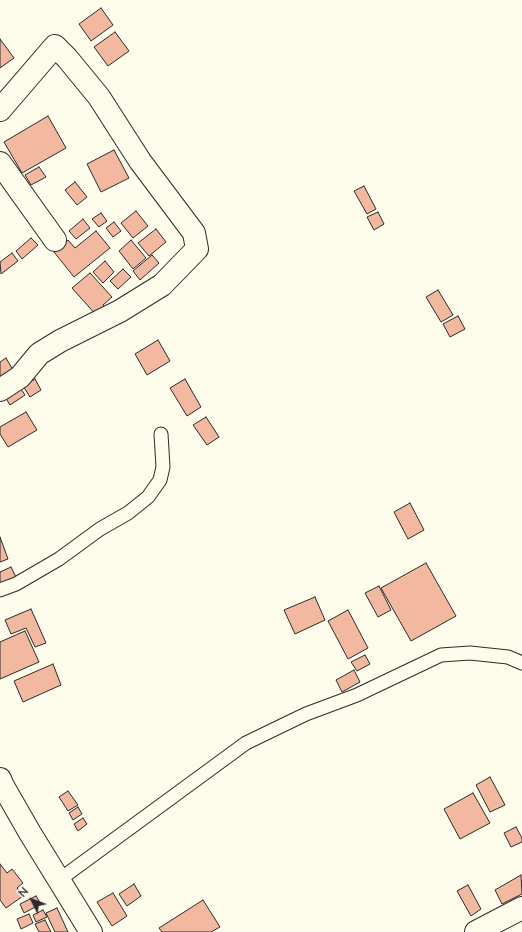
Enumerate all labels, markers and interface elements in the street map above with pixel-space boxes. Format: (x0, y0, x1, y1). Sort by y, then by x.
north arrow (12, 880, 52, 920)
text: N (15, 884, 30, 899)

